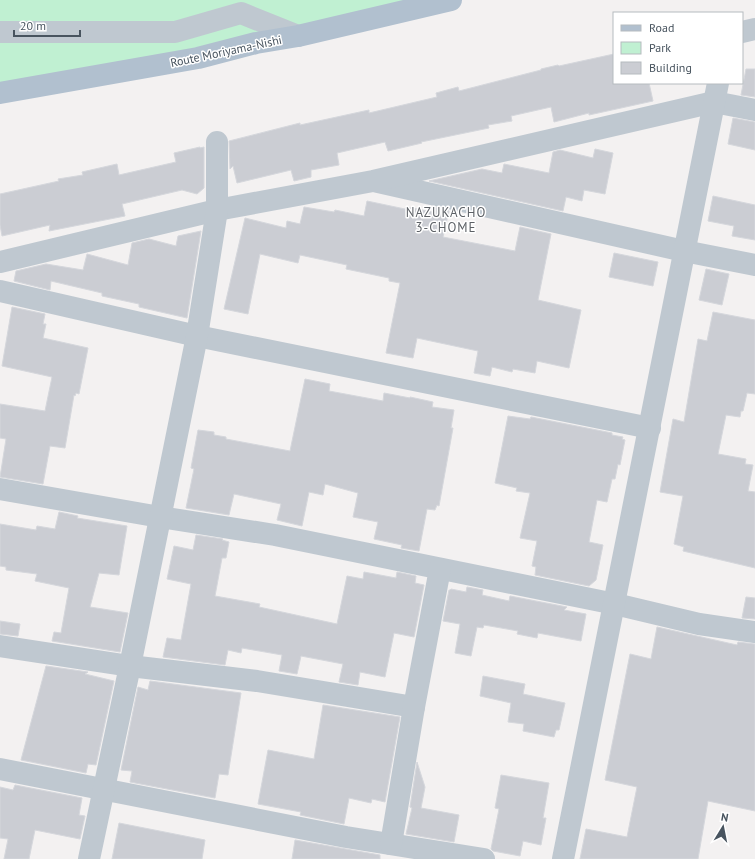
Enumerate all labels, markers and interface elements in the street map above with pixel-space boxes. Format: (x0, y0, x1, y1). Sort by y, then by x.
scale bar (14, 12, 80, 38)
legend (613, 12, 743, 84)
text: 20 m (20, 18, 46, 33)
text: Road (649, 20, 674, 35)
street label: Route Moriyama-Nishi (169, 32, 283, 70)
text: Park (649, 40, 671, 55)
text: Building (649, 60, 692, 75)
district label: NAZUKACHO 3-CHOME (406, 204, 486, 236)
north arrow (703, 807, 743, 847)
text: N (720, 810, 730, 825)

